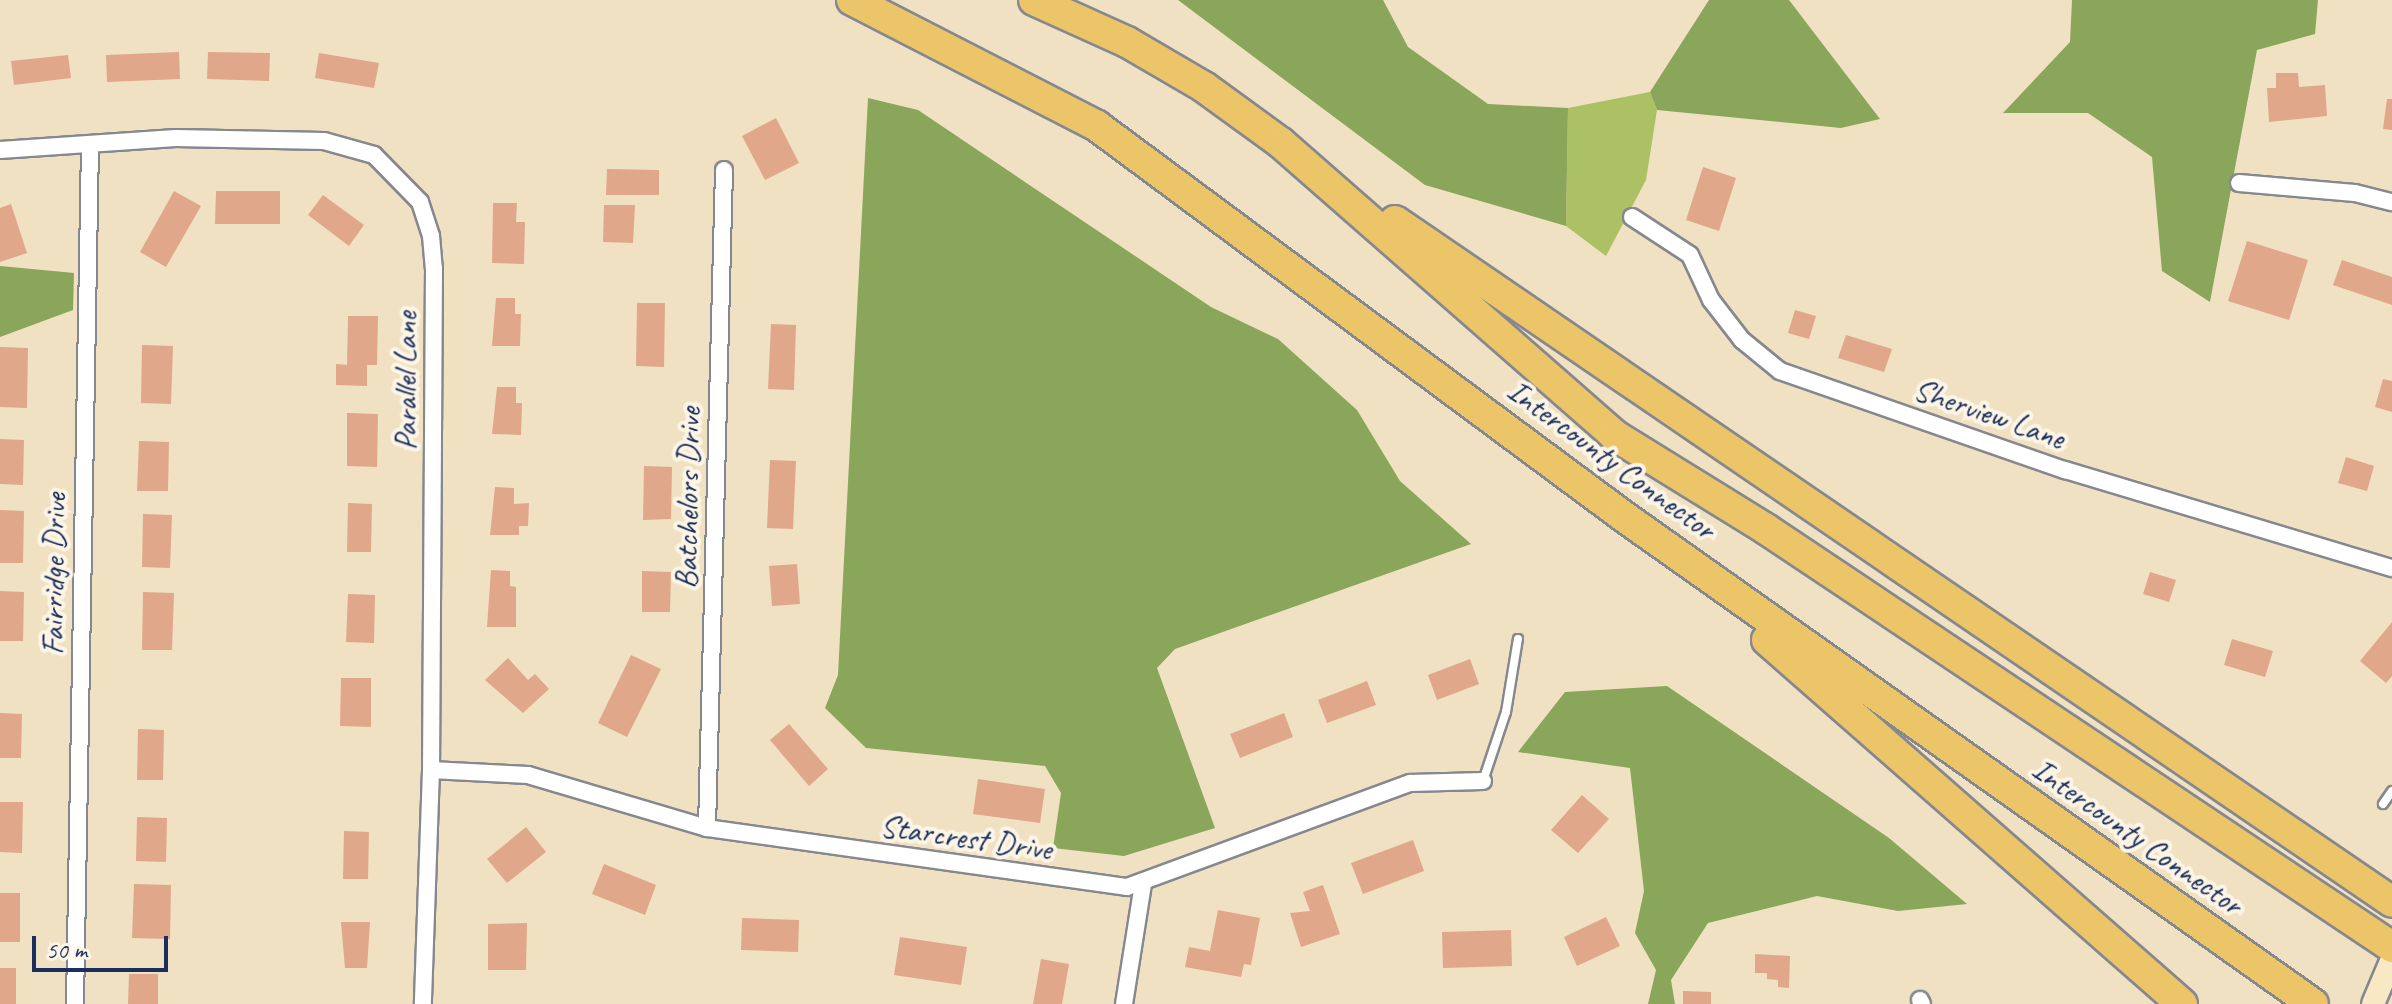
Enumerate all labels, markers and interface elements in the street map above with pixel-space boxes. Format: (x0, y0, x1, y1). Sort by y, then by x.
street label: Parallel Lane (387, 312, 425, 450)
street label: Sherview Lane (1909, 370, 2069, 458)
street label: Intercounty Connector (1499, 371, 1723, 549)
street label: Batchelors Drive (667, 407, 709, 589)
street label: Fairridge Drive (33, 493, 75, 655)
street label: Intercounty Connector (2024, 750, 2250, 924)
street label: Starcrest Drive (878, 807, 1054, 869)
scale bar (36, 920, 172, 970)
text: 50 m (46, 935, 87, 965)

